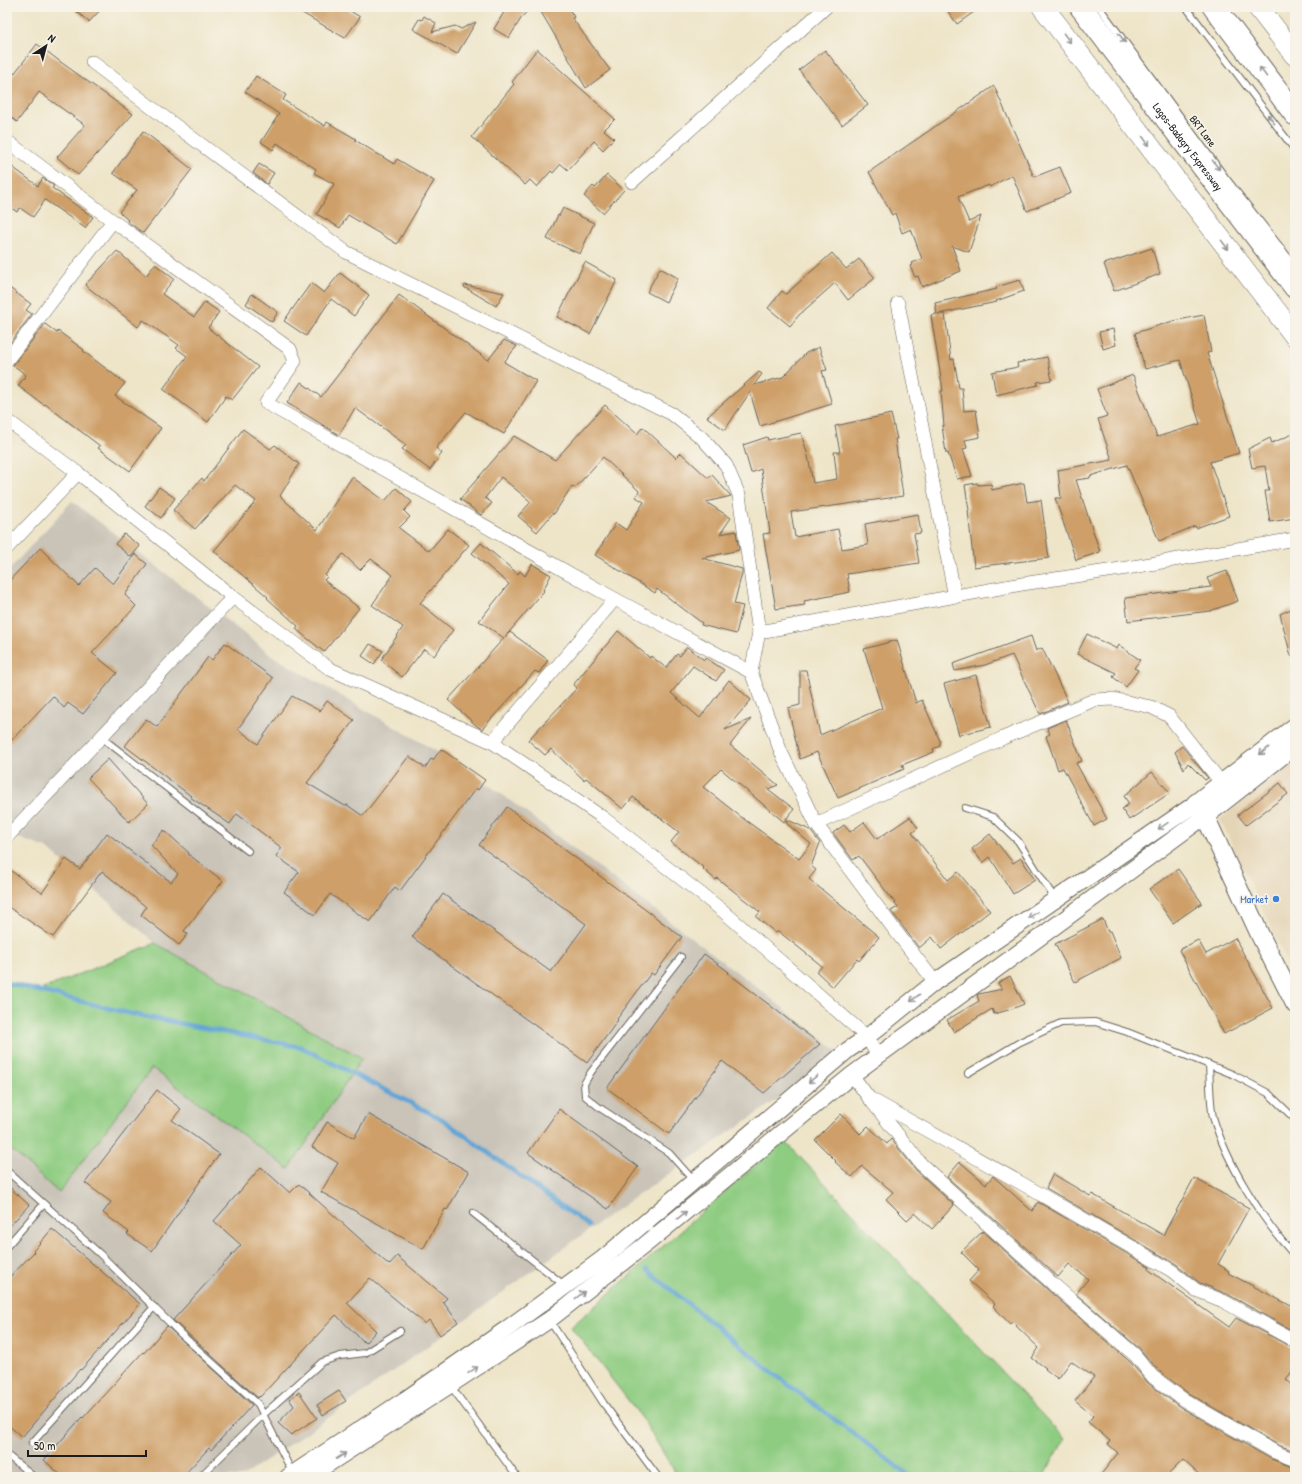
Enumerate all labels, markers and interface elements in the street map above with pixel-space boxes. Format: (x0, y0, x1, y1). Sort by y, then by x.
north arrow (26, 26, 66, 66)
text: N (45, 31, 58, 45)
one-way arrow (1063, 32, 1071, 43)
one-way arrow (1118, 33, 1126, 44)
one-way arrow (1259, 66, 1267, 77)
street label: Lagos-Badagry Expressway (1150, 100, 1226, 194)
street label: BRT Lane (1187, 112, 1220, 150)
one-way arrow (1267, 113, 1276, 124)
one-way arrow (1142, 136, 1150, 147)
one-way arrow (1212, 160, 1220, 171)
one-way arrow (1220, 239, 1229, 250)
one-way arrow (1259, 746, 1270, 755)
one-way arrow (1158, 822, 1169, 830)
place label: Market (1240, 892, 1268, 906)
marker: Market (1271, 894, 1281, 904)
one-way arrow (1027, 911, 1038, 919)
one-way arrow (910, 994, 920, 1003)
one-way arrow (808, 1075, 819, 1084)
one-way arrow (677, 1211, 688, 1219)
one-way arrow (574, 1291, 585, 1300)
one-way arrow (468, 1366, 479, 1374)
scale bar (28, 1432, 146, 1458)
text: 50 m (34, 1437, 55, 1454)
one-way arrow (335, 1452, 346, 1460)

